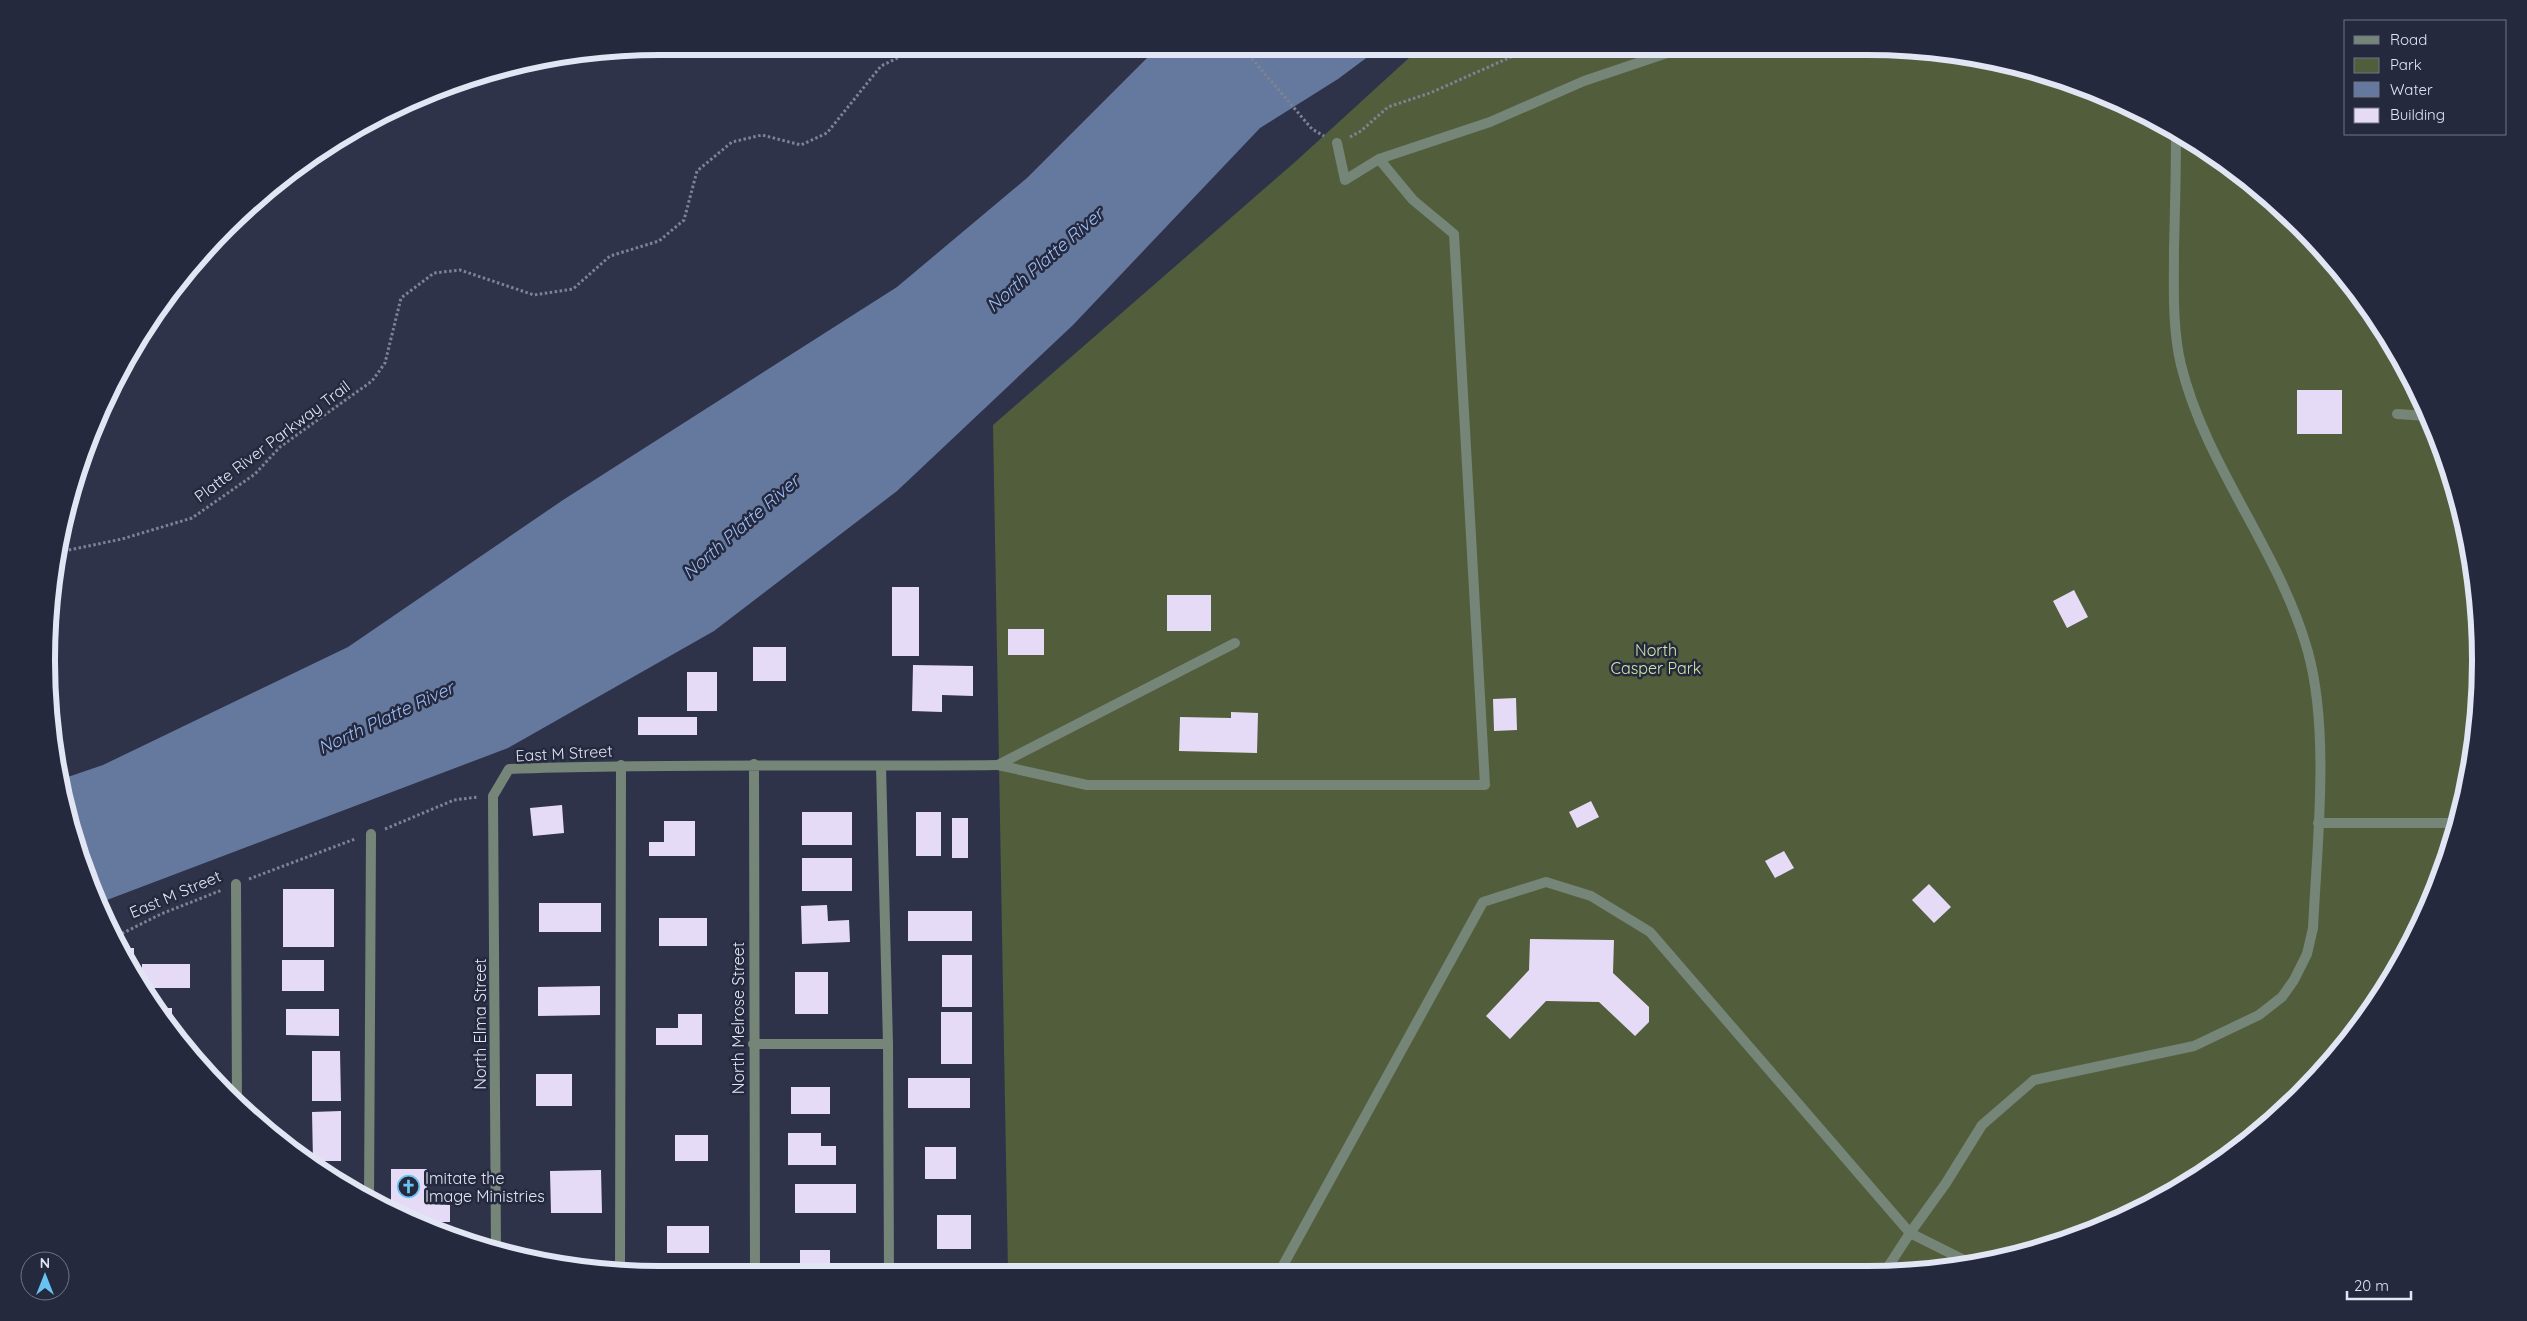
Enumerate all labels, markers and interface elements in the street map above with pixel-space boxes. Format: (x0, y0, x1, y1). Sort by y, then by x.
legend (2344, 20, 2507, 135)
text: Road (2390, 30, 2427, 49)
text: Park (2390, 55, 2422, 74)
text: Water (2390, 80, 2433, 99)
text: Building (2390, 105, 2445, 124)
water label: North Platte River (981, 201, 1109, 317)
street label: Platte River Parkway Trail (190, 376, 354, 506)
water label: North Platte River (677, 468, 805, 584)
park label: North Casper Park (1611, 640, 1701, 678)
water label: North Platte River (314, 675, 459, 759)
street label: East M Street (515, 740, 613, 766)
street label: East M Street (126, 866, 224, 922)
street label: North Melrose Street (728, 942, 748, 1094)
street label: North Elma Street (470, 958, 490, 1090)
place label: Imitate the Image Ministries (425, 1168, 545, 1206)
church icon: Imitate the Image Ministries (397, 1175, 421, 1199)
north arrow (20, 1251, 70, 1301)
text: N (40, 1254, 50, 1272)
scale bar (2347, 1268, 2411, 1300)
text: 20 m (2354, 1276, 2389, 1295)

